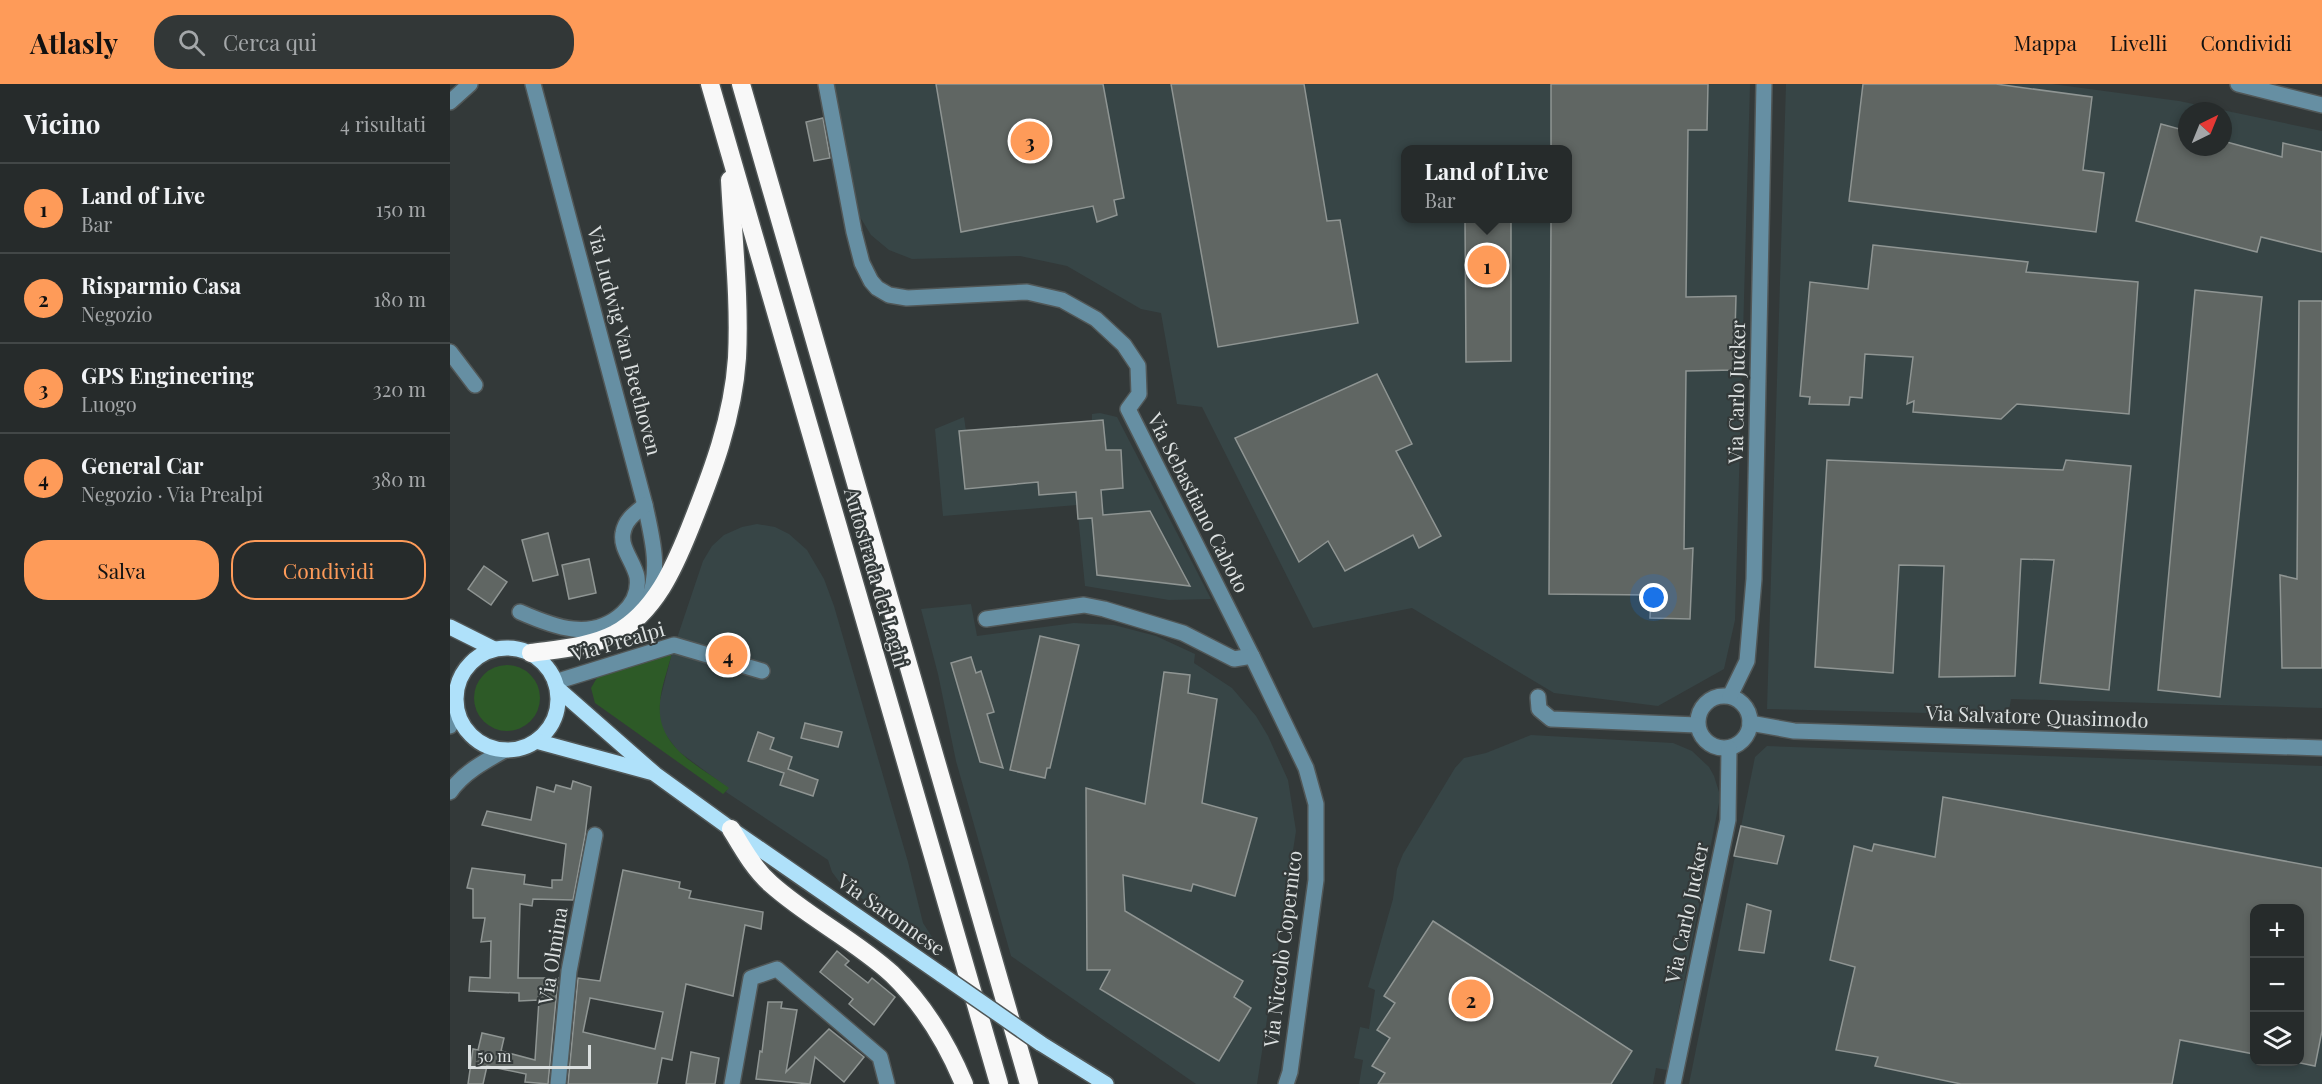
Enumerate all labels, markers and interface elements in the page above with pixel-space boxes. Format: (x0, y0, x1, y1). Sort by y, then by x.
search box (154, 15, 574, 69)
text: Atlasly (30, 24, 118, 61)
icon: search (175, 26, 208, 59)
text: Cerca qui (223, 27, 317, 57)
text: Mappa (2013, 28, 2077, 56)
text: Livelli (2110, 28, 2167, 56)
text: Condividi (2200, 28, 2292, 56)
north arrow (2178, 102, 2232, 156)
text: Vicino (24, 106, 101, 141)
text: 4 risultati (340, 110, 426, 137)
pin: 3 (1010, 118, 1050, 164)
popup (1401, 145, 1572, 223)
text: Land of Live (1424, 156, 1549, 186)
text: Land of Live (81, 180, 205, 210)
text: Bar (1424, 186, 1456, 213)
text: 1 (40, 195, 47, 222)
text: 150 m (376, 195, 426, 222)
text: Bar (81, 210, 112, 237)
street label: Via Ludwig Van Beethoven (582, 222, 669, 458)
pin: 1 (1468, 242, 1506, 288)
text: Risparmio Casa (81, 270, 241, 300)
text: 2 (38, 285, 49, 312)
text: 180 m (373, 285, 426, 312)
text: Negozio (81, 300, 153, 327)
street label: Via Carlo Jucker (1721, 320, 1750, 465)
text: GPS Engineering (81, 360, 254, 390)
text: 3 (39, 375, 48, 402)
text: 320 m (373, 375, 426, 402)
text: Luogo (81, 390, 137, 417)
street label: Via Sebastiano Caboto (1142, 407, 1256, 597)
text: General Car (81, 450, 203, 480)
text: 4 (38, 465, 49, 492)
text: 380 m (372, 465, 426, 492)
text: Negozio · Via Prealpi (81, 480, 263, 507)
street label: Autostrada dei Laghi (839, 484, 916, 671)
button: Salva (24, 540, 219, 600)
button: Condividi (231, 540, 426, 600)
your location (1639, 583, 1668, 612)
street label: Via Prealpi (567, 614, 668, 667)
pin: 4 (708, 632, 748, 678)
street label: Via Salvatore Quasimodo (1924, 698, 2149, 733)
street label: Via Carlo Jucker (1657, 840, 1714, 987)
street label: Via Niccolò Copernico (1256, 849, 1307, 1050)
street label: Via Saronnese (832, 866, 951, 961)
map controls (2250, 904, 2304, 1066)
button: + (2250, 904, 2304, 958)
street label: Via Olmina (530, 905, 573, 1007)
button: − (2250, 958, 2304, 1012)
pin: 2 (1452, 976, 1490, 1022)
button: layers (2250, 1012, 2304, 1066)
scale bar (468, 1042, 591, 1070)
text: 50 m (477, 1045, 511, 1066)

